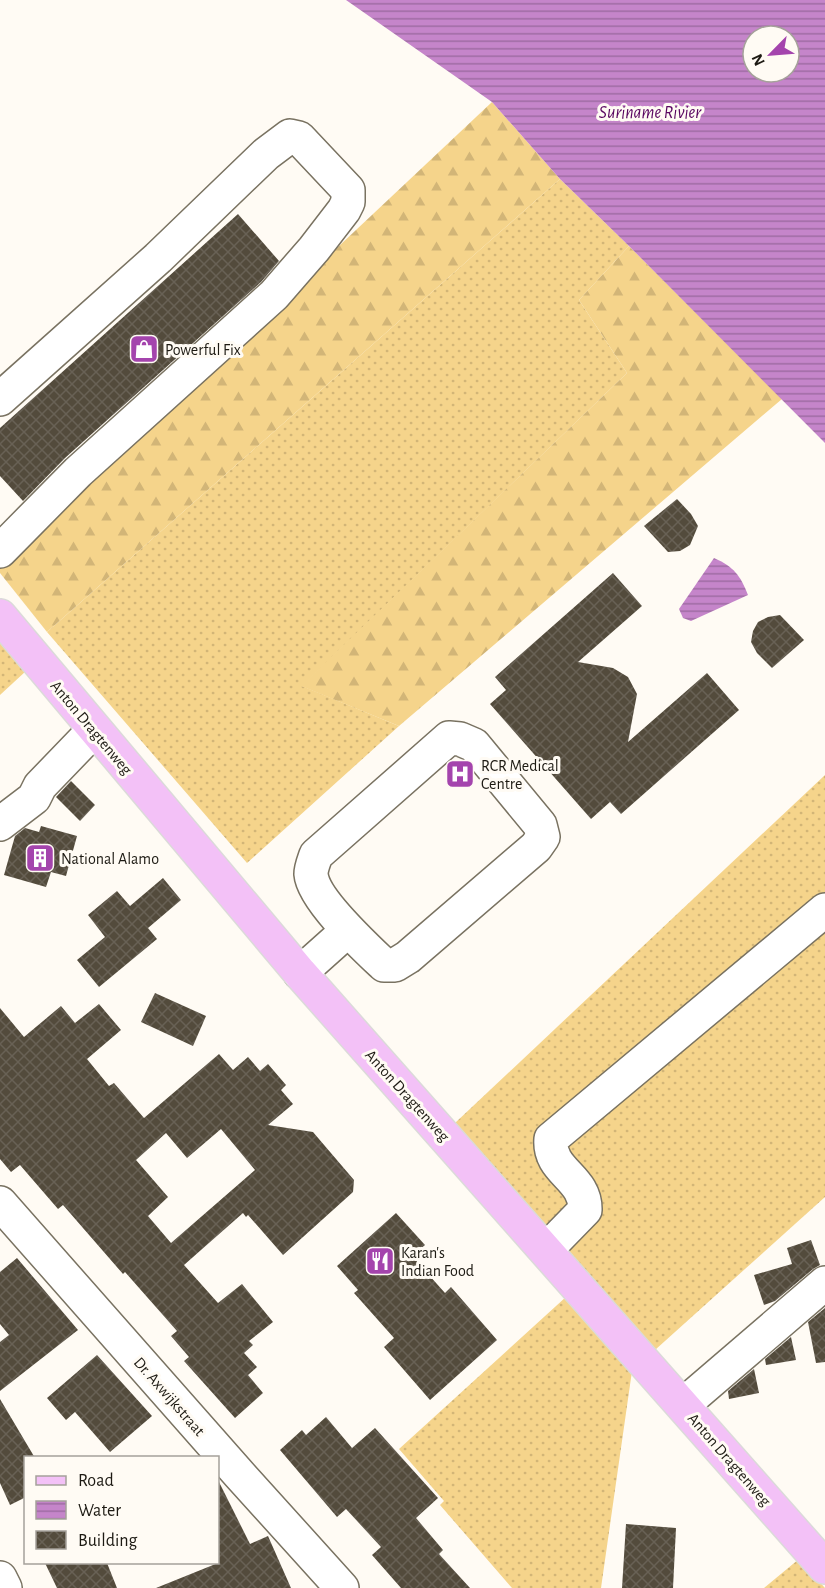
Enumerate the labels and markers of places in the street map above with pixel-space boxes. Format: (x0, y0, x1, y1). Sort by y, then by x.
shop icon: Powerful Fix (128, 333, 160, 365)
place label: Powerful Fix (165, 342, 241, 358)
hospital icon: RCR Medical Centre (444, 758, 476, 790)
place label: RCR Medical Centre (481, 758, 559, 792)
building icon: National Alamo (24, 842, 56, 874)
place label: National Alamo (61, 851, 159, 867)
restaurant icon: Karan's Indian Food (364, 1245, 396, 1277)
place label: Karan's Indian Food (401, 1245, 474, 1279)

